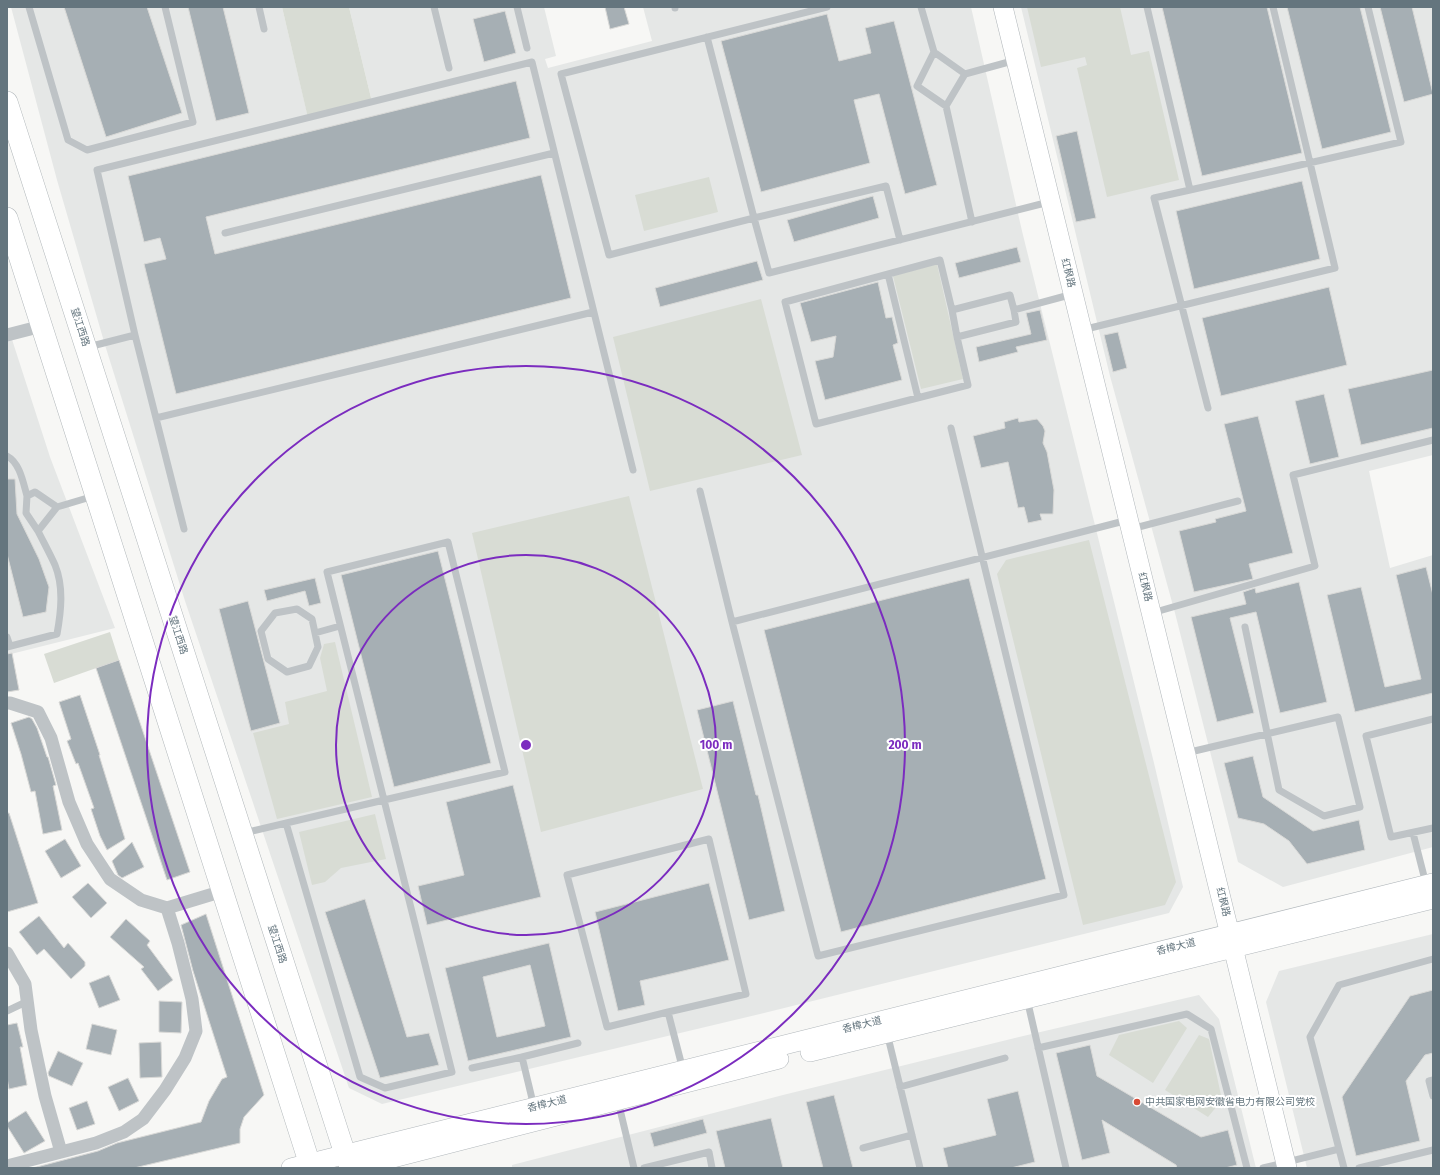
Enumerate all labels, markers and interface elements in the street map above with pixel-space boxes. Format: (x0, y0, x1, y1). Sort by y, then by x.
street label: 红枫路 (1059, 257, 1077, 289)
street label: 望江西路 (68, 306, 92, 348)
street label: 红枫路 (1136, 571, 1154, 603)
street label: 望江西路 (166, 614, 190, 656)
centre of rings (519, 738, 533, 752)
text: 100 m (700, 738, 732, 752)
text: 200 m (888, 738, 922, 752)
street label: 红枫路 (1214, 886, 1232, 918)
street label: 望江西路 (265, 923, 289, 965)
street label: 香樟大道 (1155, 936, 1197, 958)
street label: 香樟大道 (841, 1014, 883, 1036)
street label: 香樟大道 (526, 1093, 568, 1115)
place label: 中共国家电网安徽省电力有限公司党校 (1145, 1096, 1315, 1108)
marker: 中共国家电网安徽省电力有限公司党校 (1132, 1097, 1142, 1107)

